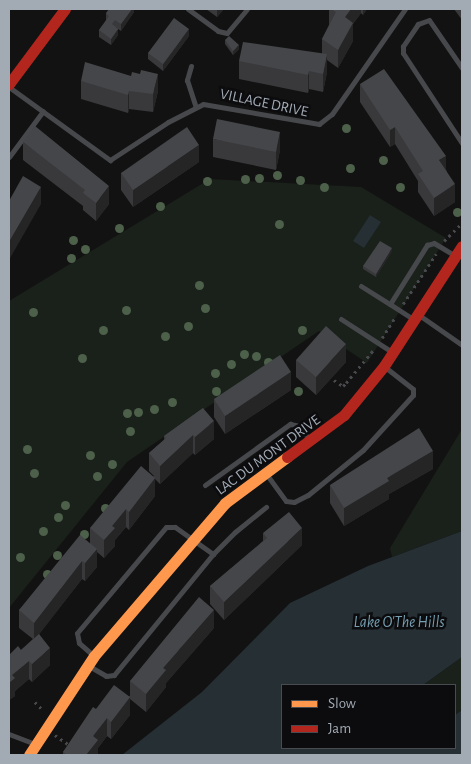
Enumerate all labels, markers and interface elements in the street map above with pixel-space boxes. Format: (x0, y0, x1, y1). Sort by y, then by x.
street label: VILLAGE DRIVE (218, 85, 310, 121)
street label: LAC DU MONT DRIVE (212, 411, 324, 499)
water label: Lake O'The Hills (354, 612, 444, 632)
legend (281, 684, 456, 749)
text: Slow (328, 696, 356, 711)
text: Jam (328, 721, 351, 736)

